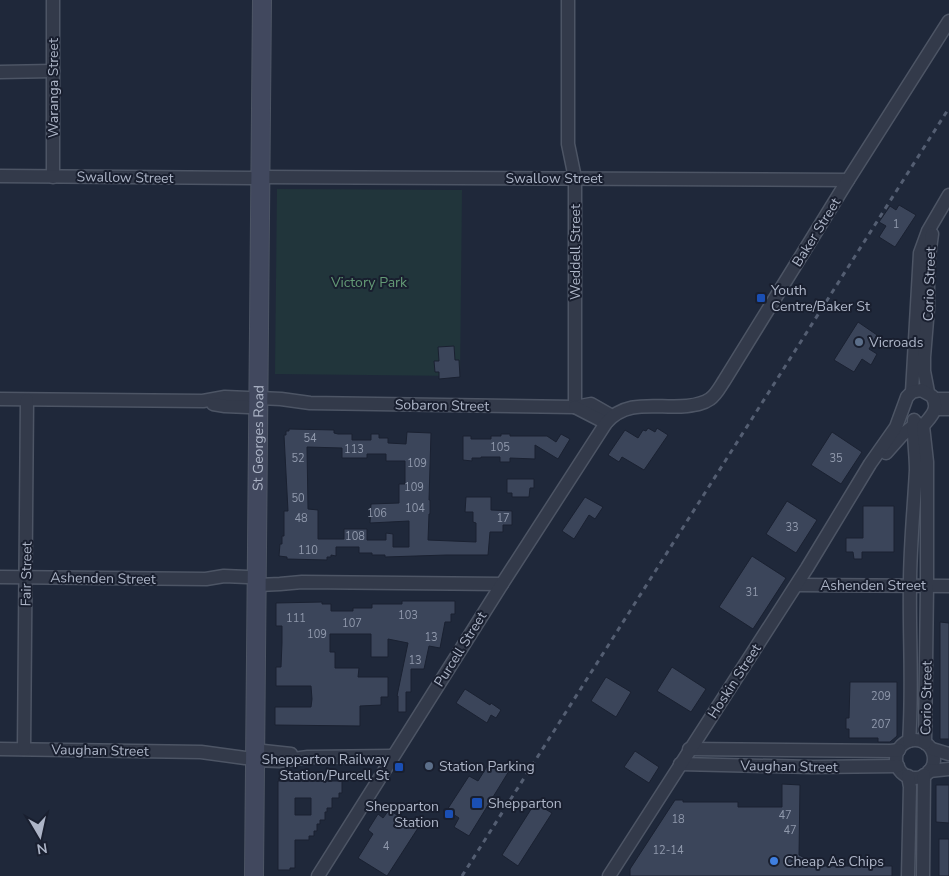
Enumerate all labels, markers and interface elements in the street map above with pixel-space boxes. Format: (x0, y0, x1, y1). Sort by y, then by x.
street label: Waranga Street (44, 38, 63, 138)
street label: Swallow Street (76, 167, 174, 188)
street label: Swallow Street (505, 169, 603, 188)
street label: Baker Street (788, 194, 845, 270)
street label: Weddell Street (566, 204, 585, 300)
house number: 1 (893, 217, 899, 232)
street label: Corio Street (919, 246, 940, 322)
park label: Victory Park (330, 273, 408, 292)
place label: Youth Centre/Baker St (770, 281, 870, 316)
marker: Youth Centre/Baker St (755, 292, 767, 304)
place label: Vicroads (868, 333, 924, 352)
marker: Vicroads (853, 336, 865, 348)
street label: St Georges Road (249, 385, 268, 491)
street label: Sobaron Street (395, 395, 489, 416)
house number: 54 (303, 431, 317, 446)
house number: 105 (490, 440, 510, 455)
house number: 113 (344, 442, 364, 457)
house number: 52 (291, 451, 305, 466)
house number: 35 (829, 451, 843, 466)
house number: 109 (407, 456, 427, 471)
house number: 109 (404, 480, 424, 495)
house number: 50 (291, 491, 305, 506)
house number: 104 (405, 501, 425, 516)
house number: 106 (367, 506, 387, 521)
house number: 48 (294, 511, 308, 526)
house number: 17 (496, 511, 510, 526)
house number: 33 (785, 520, 799, 535)
house number: 108 (345, 529, 365, 544)
street label: Fair Street (16, 541, 37, 607)
house number: 110 (298, 543, 318, 558)
street label: Ashenden Street (50, 568, 156, 589)
street label: Ashenden Street (820, 576, 926, 595)
house number: 31 (745, 585, 759, 600)
house number: 103 (398, 608, 418, 623)
street label: Purcell Street (430, 608, 491, 691)
house number: 111 (286, 611, 306, 626)
house number: 107 (342, 616, 362, 631)
house number: 109 (307, 627, 327, 642)
house number: 13 (424, 630, 438, 645)
street label: Hoskin Street (703, 640, 766, 722)
house number: 13 (408, 653, 422, 668)
street label: Corio Street (916, 660, 937, 735)
house number: 209 (871, 689, 891, 704)
house number: 207 (871, 717, 891, 732)
street label: Vaughan Street (50, 740, 149, 761)
place label: Shepparton Railway Station/Purcell St (262, 750, 390, 785)
street label: Vaughan Street (739, 756, 838, 777)
place label: Station Parking (439, 757, 535, 776)
marker: Station Parking (423, 760, 435, 772)
marker: Shepparton Railway Station/Purcell St (393, 761, 405, 773)
place label: Shepparton (488, 794, 562, 813)
marker: Shepparton (470, 796, 484, 810)
place label: Shepparton Station (365, 797, 439, 832)
marker: Shepparton Station (443, 808, 455, 820)
house number: 47 (778, 808, 792, 823)
north arrow (15, 811, 65, 861)
house number: 18 (671, 812, 685, 827)
house number: 47 (783, 823, 797, 838)
text: N (35, 838, 49, 859)
house number: 4 (383, 839, 390, 854)
house number: 12-14 (652, 843, 684, 858)
place label: Cheap As Chips (784, 852, 884, 871)
marker: Cheap As Chips (768, 855, 780, 867)

